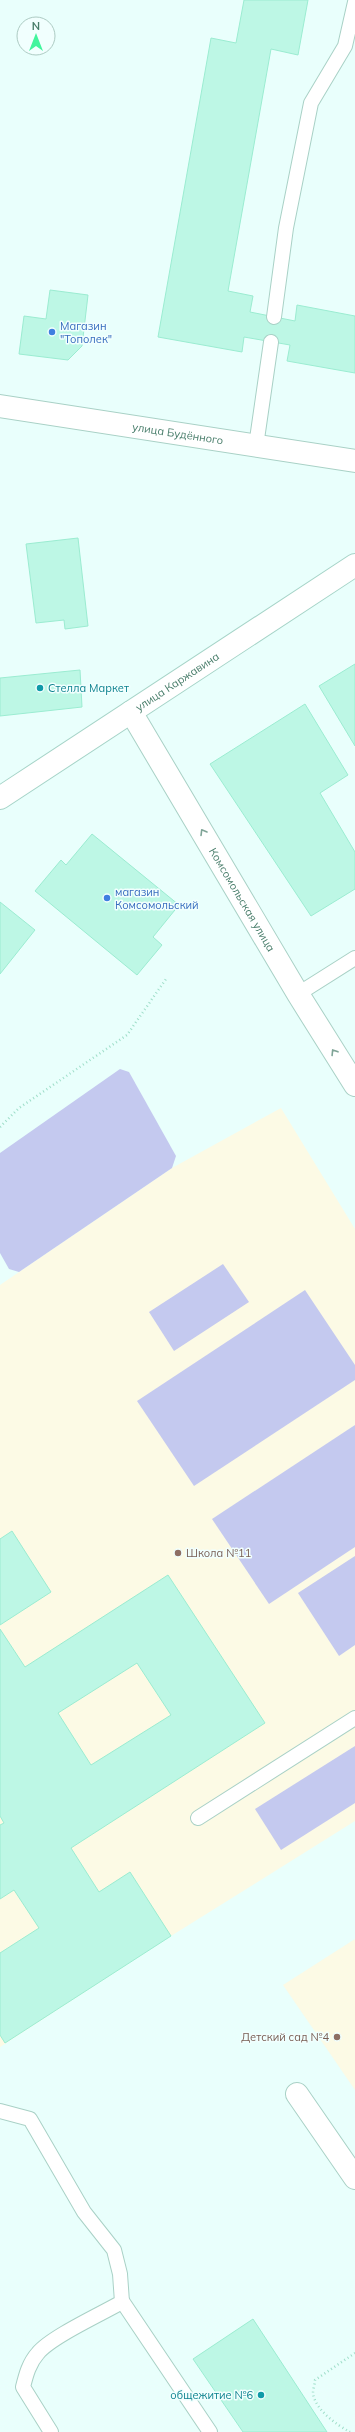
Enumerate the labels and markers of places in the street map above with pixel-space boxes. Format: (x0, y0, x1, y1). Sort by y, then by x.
place label: Магазин "Тополек" (60, 319, 112, 346)
marker: Магазин "Тополек" (47, 327, 57, 337)
place label: Стелла Маркет (48, 681, 129, 695)
marker: Стелла Маркет (35, 683, 45, 693)
place label: магазин Комсомольский (115, 885, 199, 912)
marker: магазин Комсомольский (102, 893, 112, 903)
place label: Школа №11 (186, 1546, 251, 1560)
marker: Школа №11 (173, 1548, 183, 1558)
place label: Детский сад №4 (241, 2030, 329, 2044)
marker: Детский сад №4 (332, 2032, 342, 2042)
place label: общежитие №6 (170, 2388, 253, 2402)
marker: общежитие №6 (256, 2390, 266, 2400)

